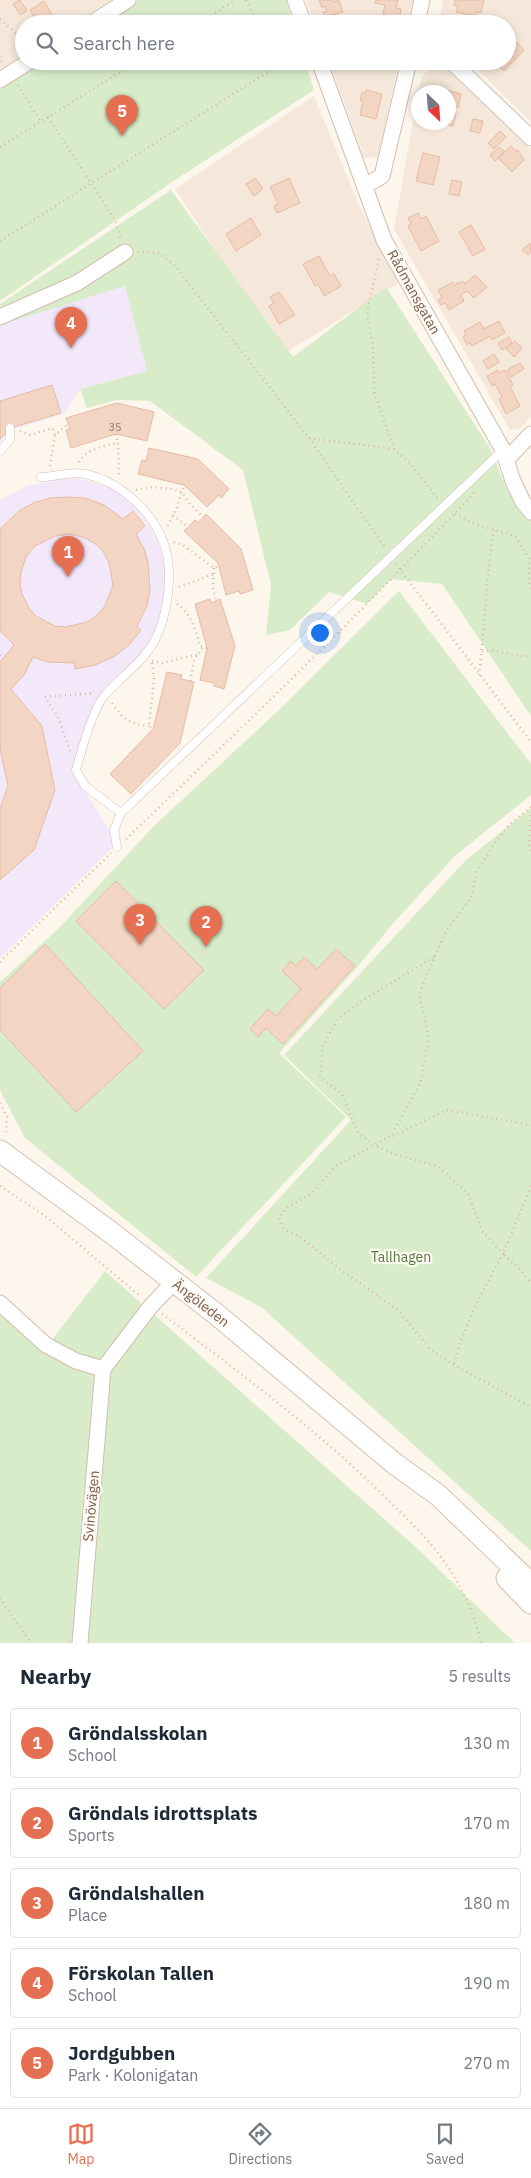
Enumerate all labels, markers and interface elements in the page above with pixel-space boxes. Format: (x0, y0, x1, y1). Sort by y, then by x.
search box (15, 15, 516, 70)
icon: search (33, 29, 61, 57)
text: Search here (73, 31, 175, 55)
north arrow (411, 85, 456, 130)
pin: 5 (106, 95, 138, 136)
street label: Rådmansgatan (383, 247, 445, 337)
pin: 4 (55, 307, 87, 348)
house number: 35 (108, 420, 122, 434)
pin: 1 (52, 536, 84, 577)
your location (307, 620, 333, 646)
pin: 3 (124, 904, 156, 945)
pin: 2 (190, 906, 222, 947)
park label: Tallhagen (371, 1248, 431, 1266)
street label: Ängöleden (169, 1275, 233, 1331)
street label: Svinövägen (79, 1470, 103, 1542)
text: Nearby (20, 1662, 91, 1690)
text: 5 results (448, 1666, 511, 1686)
text: Gröndalsskolan (68, 1721, 207, 1745)
text: 1 (32, 1733, 42, 1753)
text: 130 m (463, 1733, 510, 1753)
text: School (68, 1745, 117, 1765)
text: Gröndals idrottsplats (68, 1801, 258, 1825)
text: 2 (32, 1813, 42, 1833)
text: 170 m (463, 1813, 510, 1833)
text: Sports (68, 1825, 115, 1845)
text: Gröndalshallen (68, 1881, 204, 1905)
text: 3 (32, 1893, 42, 1913)
text: 180 m (463, 1893, 510, 1913)
text: Place (68, 1905, 107, 1925)
text: Förskolan Tallen (68, 1961, 214, 1985)
text: 4 (32, 1973, 42, 1993)
text: 190 m (463, 1973, 510, 1993)
text: School (68, 1985, 117, 2005)
text: Jordgubben (68, 2041, 175, 2065)
text: 5 (32, 2053, 42, 2073)
text: 270 m (463, 2053, 510, 2073)
text: Park · Kolonigatan (68, 2065, 198, 2085)
tab: Map (67, 2120, 95, 2168)
tab: Directions (229, 2120, 292, 2168)
tab: Saved (426, 2120, 464, 2168)

